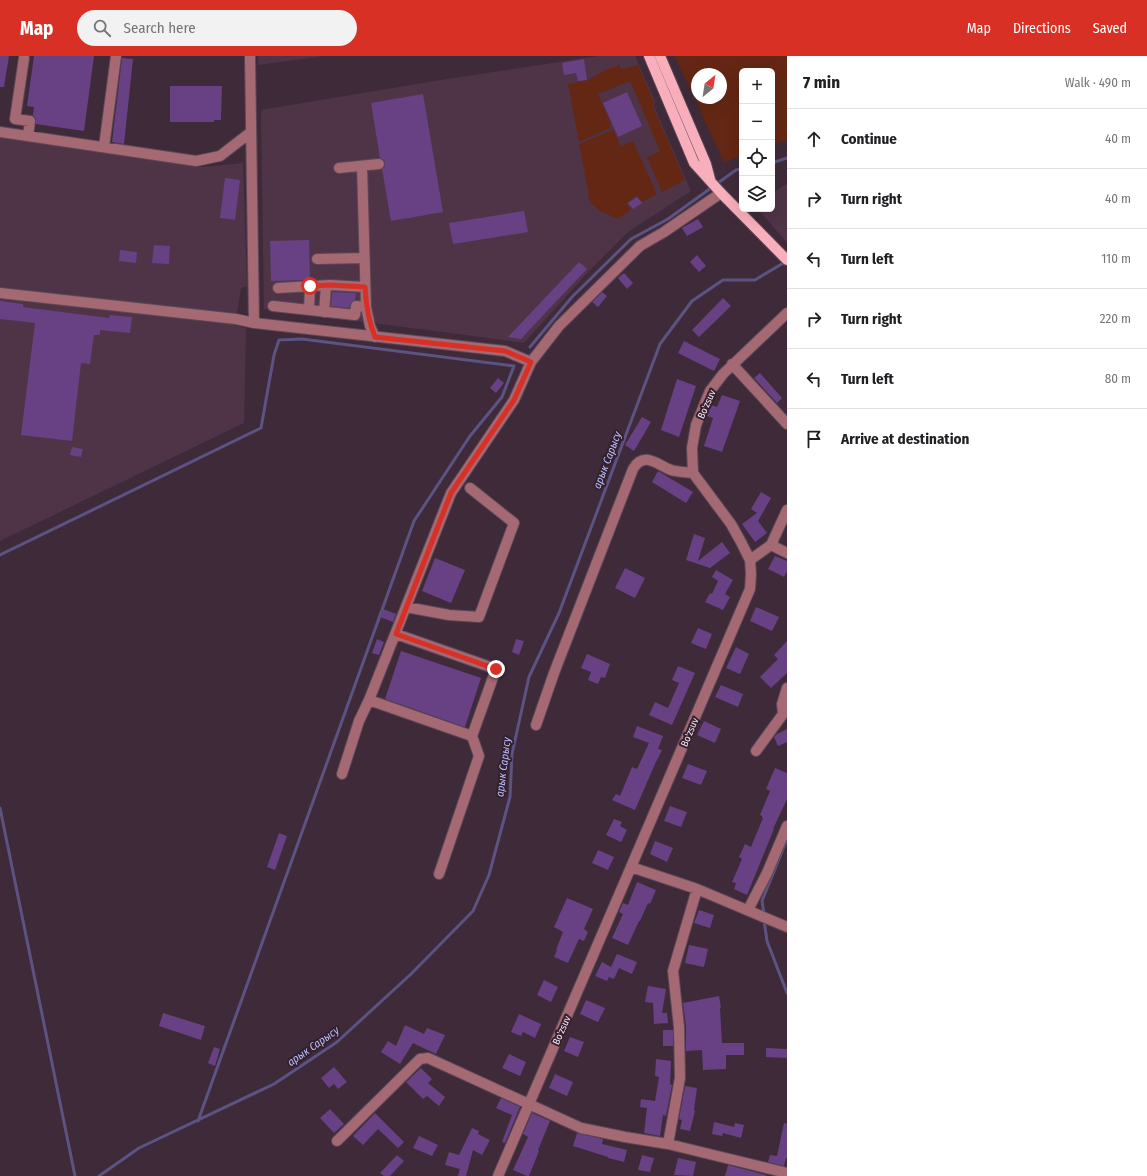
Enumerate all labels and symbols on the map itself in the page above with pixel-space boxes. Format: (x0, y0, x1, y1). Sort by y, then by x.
north arrow (691, 68, 727, 104)
route start (301, 277, 319, 295)
street label: Bo'zsuv (695, 388, 719, 421)
water label: арык Сарысу (591, 429, 625, 491)
route end (487, 660, 505, 678)
street label: Bo'zsuv (678, 716, 702, 749)
water label: арык Сарысу (493, 735, 514, 798)
street label: Bo'zsuv (550, 1014, 574, 1047)
water label: арык Сарысу (285, 1023, 343, 1069)

